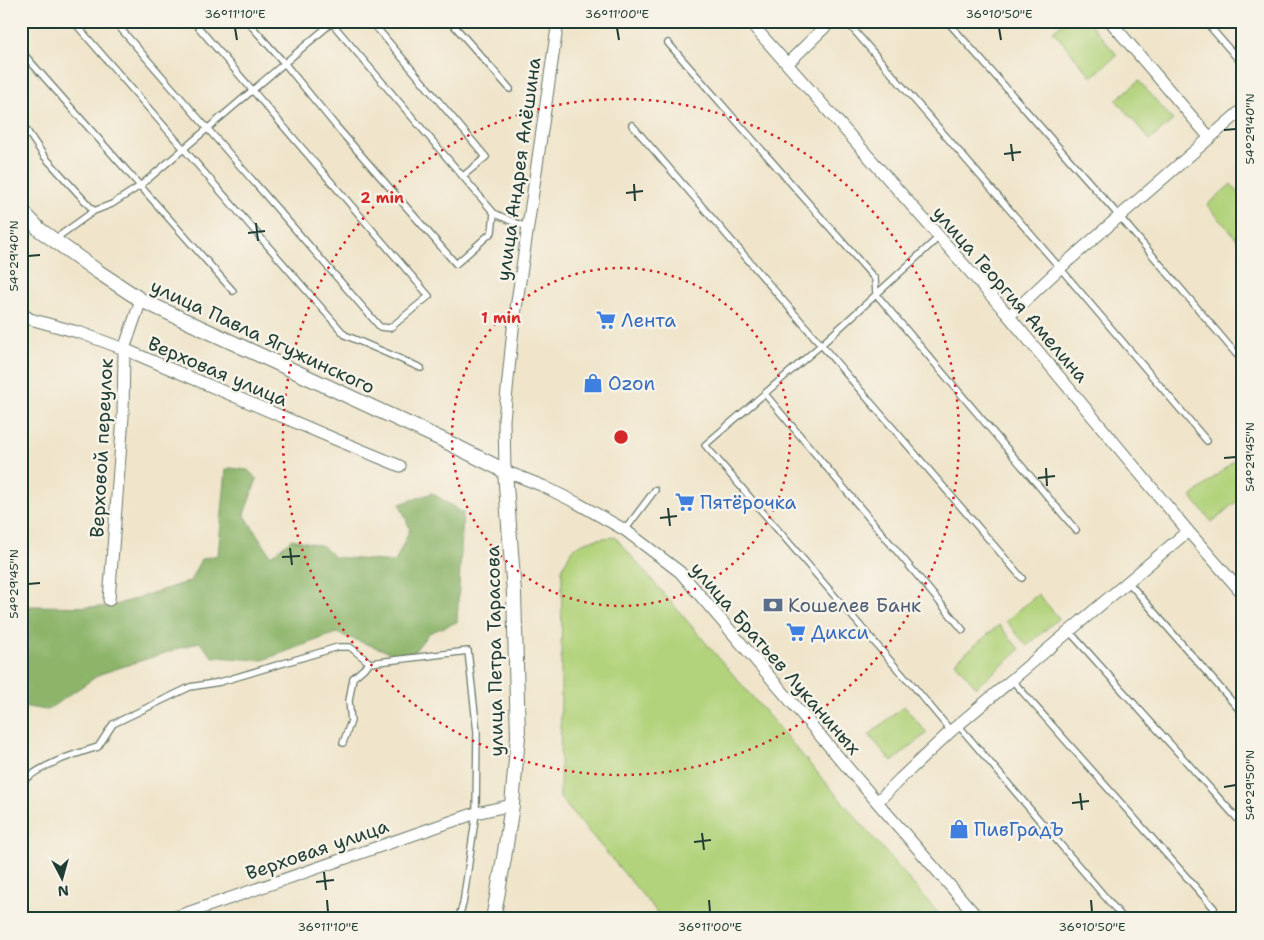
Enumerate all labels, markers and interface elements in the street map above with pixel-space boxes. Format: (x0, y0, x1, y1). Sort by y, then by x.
text: 36°11'10"E (205, 6, 266, 22)
text: 36°11'00"E (585, 6, 649, 22)
text: 36°10'50"E (965, 6, 1033, 22)
street label: улица Андрея Алёшина (490, 55, 547, 283)
text: 54°29'40"N (1242, 93, 1258, 165)
text: 2 min (360, 188, 404, 208)
street label: улица Георгия Амелина (927, 201, 1094, 388)
text: 54°29'40"N (6, 220, 22, 292)
street label: улица Павла Ягужинского (147, 273, 379, 400)
text: 1 min (481, 308, 521, 328)
place label: Лента (621, 308, 676, 333)
supermarket icon: Лента (595, 309, 617, 331)
street label: Верховая улица (144, 331, 292, 412)
street label: Верховой переулок (84, 358, 119, 538)
place label: Ozon (608, 371, 655, 396)
shop icon: Ozon (582, 372, 604, 394)
text: 54°29'45"N (1242, 422, 1258, 492)
centre of rings (612, 428, 630, 446)
place label: Пятёрочка (700, 490, 796, 515)
supermarket icon: Пятёрочка (674, 491, 696, 513)
street label: улица Петра Тарасова (480, 545, 509, 757)
text: 54°29'45"N (6, 549, 22, 619)
street label: улица Братьев Луканиных (685, 557, 866, 760)
place label: Кошелев Банк (788, 593, 921, 618)
bank icon: Кошелев Банк (762, 594, 784, 616)
place label: Дикси (811, 620, 869, 645)
supermarket icon: Дикси (785, 621, 807, 643)
text: 54°29'50"N (1242, 750, 1258, 820)
street label: Верховая улица (242, 813, 392, 886)
place label: ПивГрадЪ (974, 817, 1064, 842)
shop icon: ПивГрадЪ (948, 818, 970, 840)
north arrow (38, 852, 88, 902)
text: N (57, 881, 70, 900)
text: 36°11'10"E (298, 919, 359, 935)
text: 36°11'00"E (678, 919, 742, 935)
text: 36°10'50"E (1058, 919, 1126, 935)

